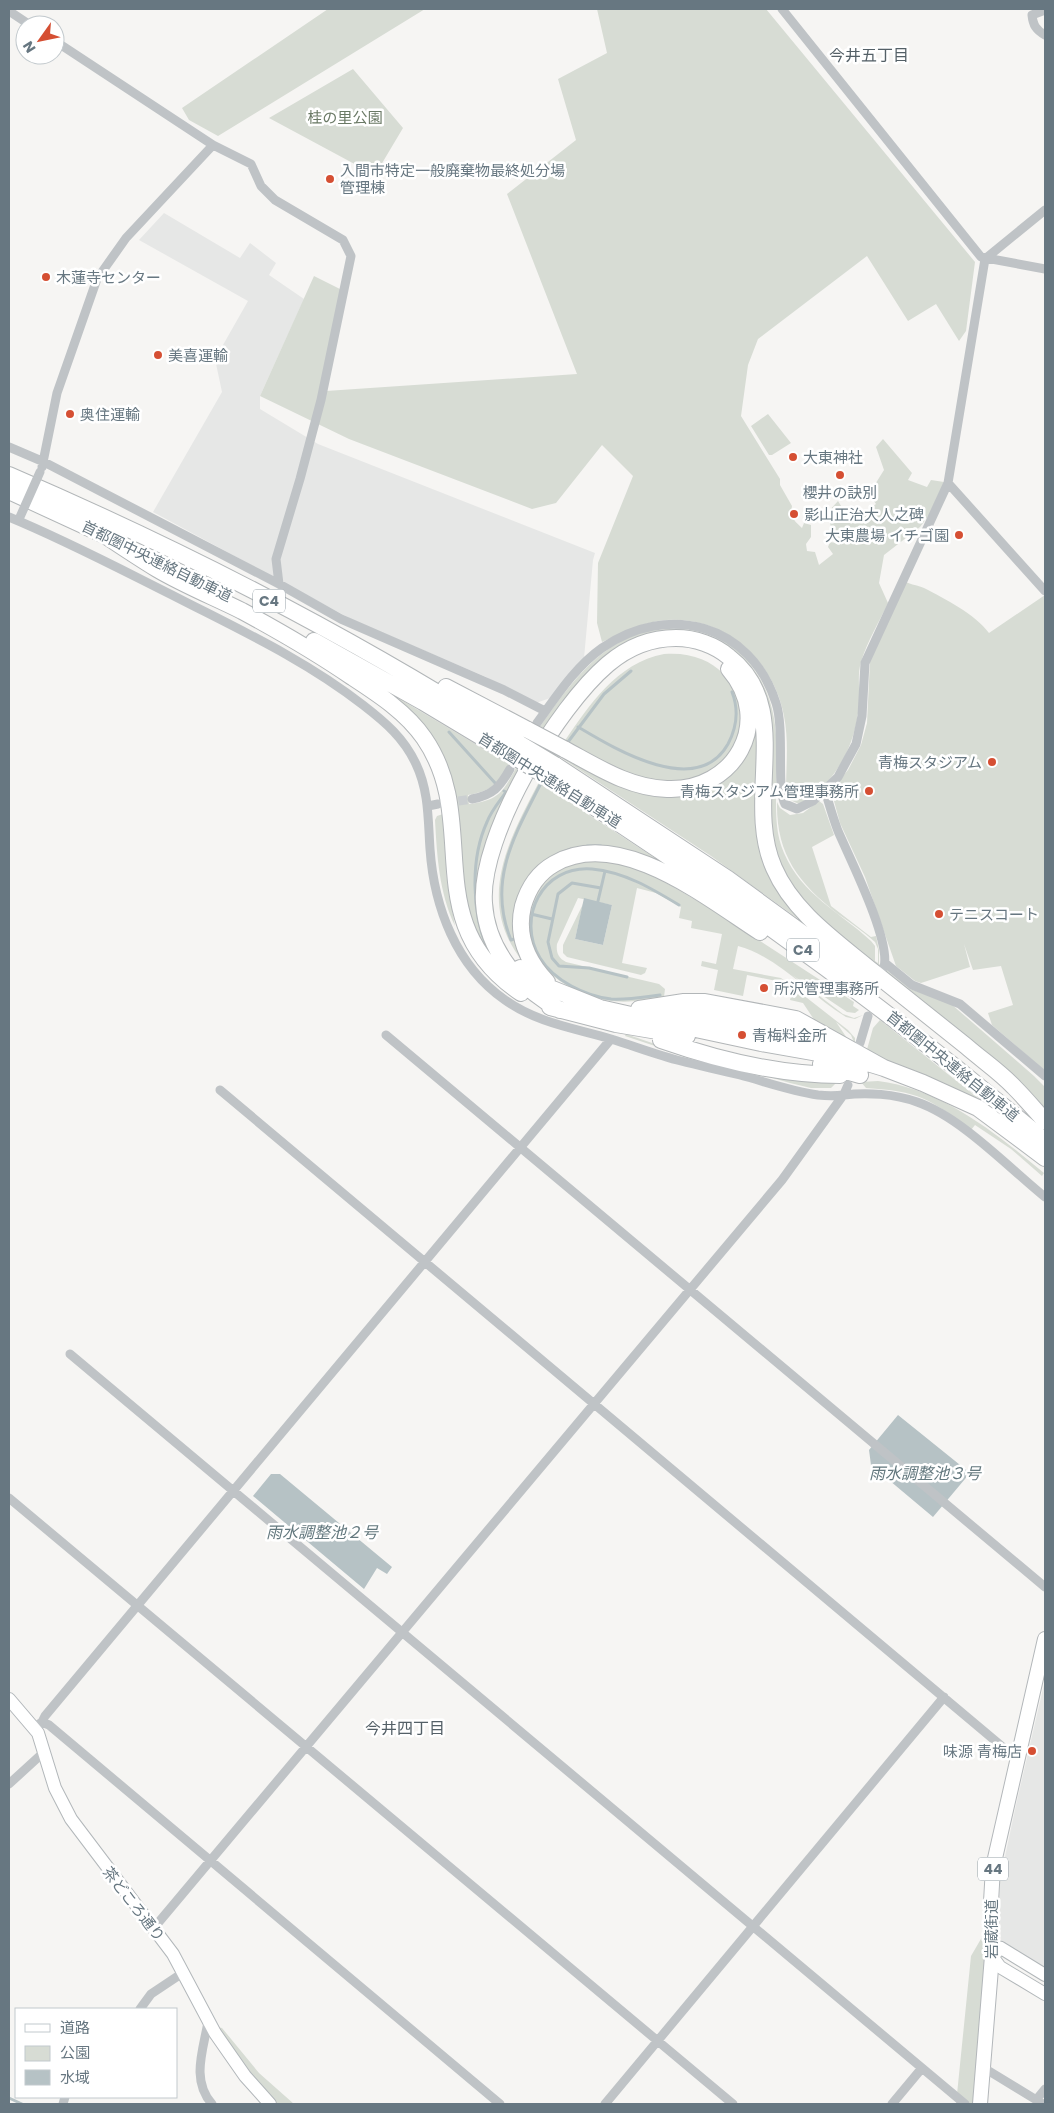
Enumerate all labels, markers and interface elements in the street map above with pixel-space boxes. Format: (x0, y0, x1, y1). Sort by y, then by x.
north arrow (15, 15, 65, 65)
text: N (18, 37, 40, 57)
district label: 今井五丁目 (829, 44, 909, 67)
park label: 桂の里公園 (307, 107, 383, 128)
place label: 入間市特定一般廃棄物最終処分場 管理棟 (340, 160, 565, 198)
marker: 入間市特定一般廃棄物最終処分場 管理棟 (324, 173, 336, 185)
place label: 木蓮寺センター (56, 267, 161, 288)
marker: 木蓮寺センター (40, 271, 52, 283)
place label: 美喜運輸 (168, 345, 228, 366)
marker: 美喜運輸 (152, 349, 164, 361)
place label: 奥住運輸 (80, 404, 140, 425)
marker: 奥住運輸 (64, 408, 76, 420)
place label: 大東神社 (803, 447, 863, 468)
marker: 大東神社 (787, 451, 799, 463)
marker: 櫻井の訣別 (834, 469, 846, 481)
place label: 櫻井の訣別 (802, 482, 878, 503)
place label: 影山正治大人之碑 (804, 504, 924, 525)
marker: 影山正治大人之碑 (788, 508, 800, 520)
street label: 首都圏中央連絡自動車道 (78, 515, 236, 607)
place label: 大東農場 イチゴ園 (825, 525, 949, 546)
marker: 大東農場 イチゴ園 (953, 529, 965, 541)
road number: C4 (253, 590, 285, 612)
street label: 首都圏中央連絡自動車道 (474, 727, 626, 833)
place label: 青梅スタジアム (878, 752, 982, 773)
marker: 青梅スタジアム (986, 756, 998, 768)
place label: 青梅スタジアム管理事務所 (680, 781, 859, 802)
marker: 青梅スタジアム管理事務所 (863, 785, 875, 797)
place label: テニスコート (949, 904, 1039, 925)
marker: テニスコート (933, 908, 945, 920)
road number: C4 (787, 938, 819, 962)
place label: 所沢管理事務所 (774, 978, 879, 999)
marker: 所沢管理事務所 (758, 982, 770, 994)
street label: 首都圏中央連絡自動車道 (882, 1006, 1024, 1126)
place label: 青梅料金所 (752, 1025, 827, 1046)
marker: 青梅料金所 (736, 1029, 748, 1041)
water label: 雨水調整池３号 (869, 1462, 982, 1485)
water label: 雨水調整池２号 (266, 1521, 379, 1544)
district label: 今井四丁目 (365, 1717, 445, 1740)
place label: 味源 青梅店 (943, 1741, 1022, 1762)
marker: 味源 青梅店 (1026, 1745, 1038, 1757)
road number: 44 (978, 1858, 1008, 1880)
street label: 茶どころ通り (98, 1862, 170, 1946)
street label: 岩蔵街道 (981, 1899, 1002, 1959)
legend (15, 2008, 178, 2098)
text: 道路 (60, 2017, 90, 2038)
text: 公園 (60, 2042, 90, 2063)
text: 水域 (60, 2067, 90, 2088)

